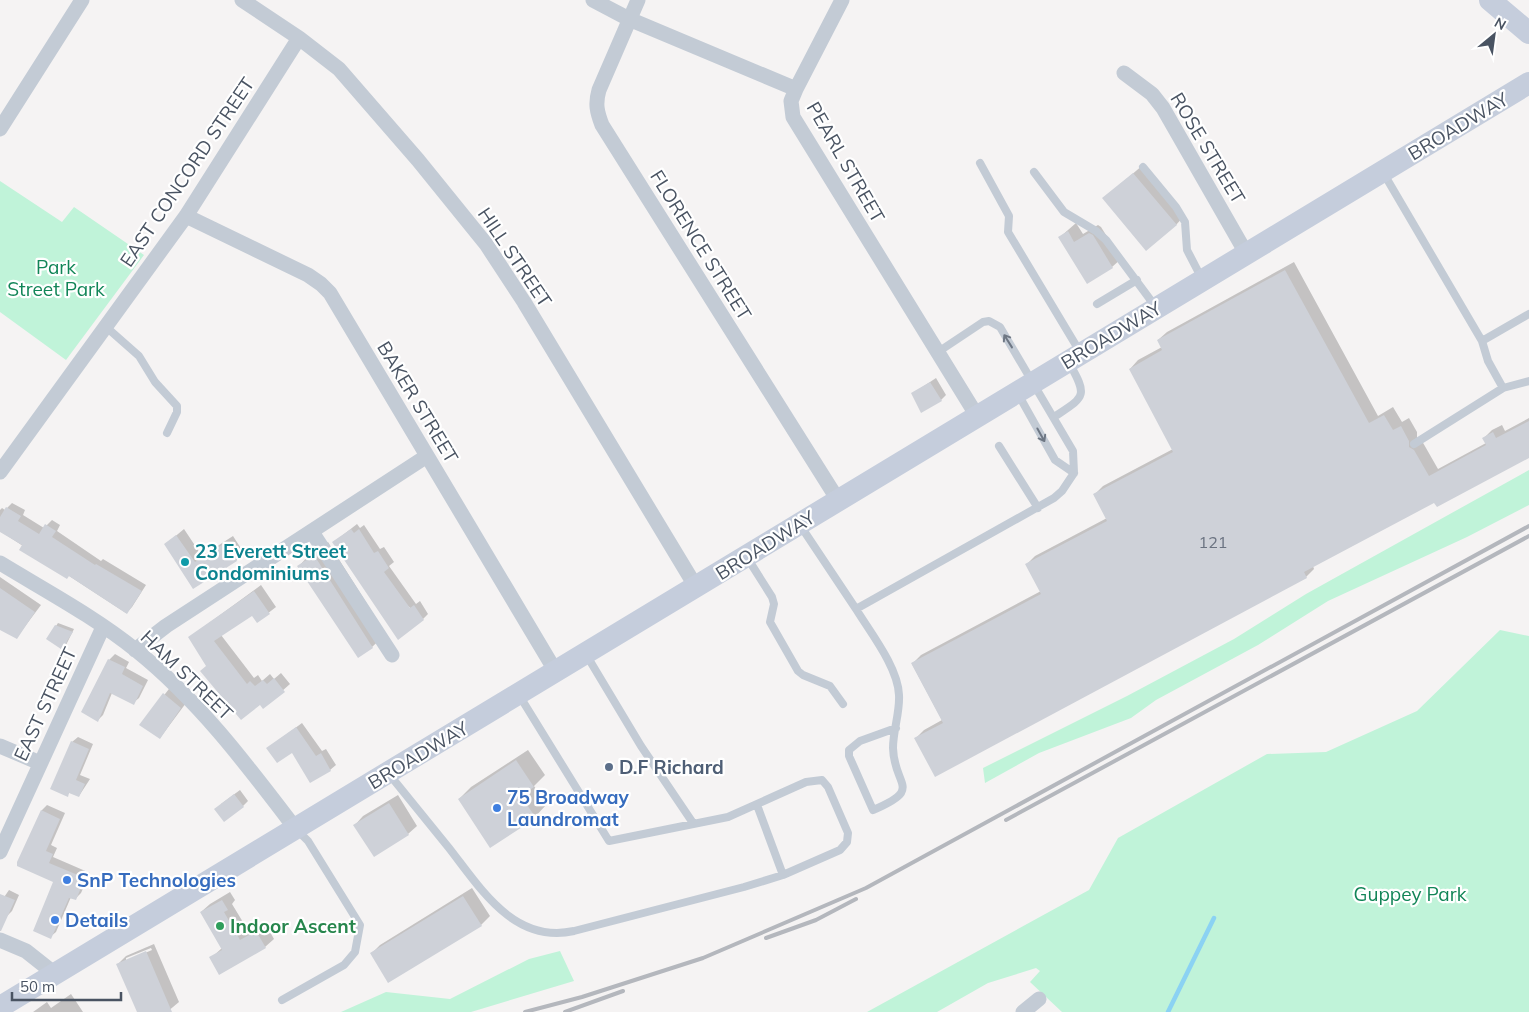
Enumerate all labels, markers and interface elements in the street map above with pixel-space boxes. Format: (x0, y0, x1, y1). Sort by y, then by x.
north arrow (1469, 10, 1519, 60)
text: N (1491, 13, 1509, 34)
street label: EAST CONCORD STREET (115, 72, 260, 271)
street label: BROADWAY (1404, 86, 1513, 165)
street label: ROSE STREET (1165, 88, 1251, 208)
street label: PEARL STREET (802, 97, 891, 227)
street label: FLORENCE STREET (645, 166, 757, 325)
street label: HILL STREET (473, 203, 557, 312)
park label: Park Street Park (7, 255, 105, 301)
street label: BROADWAY (1057, 295, 1166, 374)
one-way arrow (1003, 334, 1013, 348)
street label: BAKER STREET (372, 337, 464, 468)
one-way arrow (1036, 427, 1046, 441)
street label: BROADWAY (711, 505, 820, 585)
house number: 121 (1199, 532, 1227, 552)
place label: 23 Everett Street Condominiums (195, 539, 346, 585)
marker: 23 Everett Street Condominiums (179, 556, 191, 568)
street label: HAM STREET (136, 625, 239, 726)
street label: EAST STREET (8, 643, 82, 765)
street label: BROADWAY (364, 715, 473, 794)
place label: D.F Richard (619, 755, 724, 779)
marker: D.F Richard (603, 761, 615, 773)
place label: 75 Broadway Laundromat (507, 785, 630, 831)
marker: 75 Broadway Laundromat (491, 802, 503, 814)
place label: SnP Technologies (77, 868, 236, 892)
marker: SnP Technologies (61, 874, 73, 886)
park label: Guppey Park (1354, 882, 1467, 906)
place label: Details (65, 908, 128, 932)
marker: Details (49, 914, 61, 926)
place label: Indoor Ascent (230, 914, 356, 938)
marker: Indoor Ascent (214, 920, 226, 932)
scale bar (12, 970, 121, 1002)
text: 50 m (20, 977, 55, 996)

